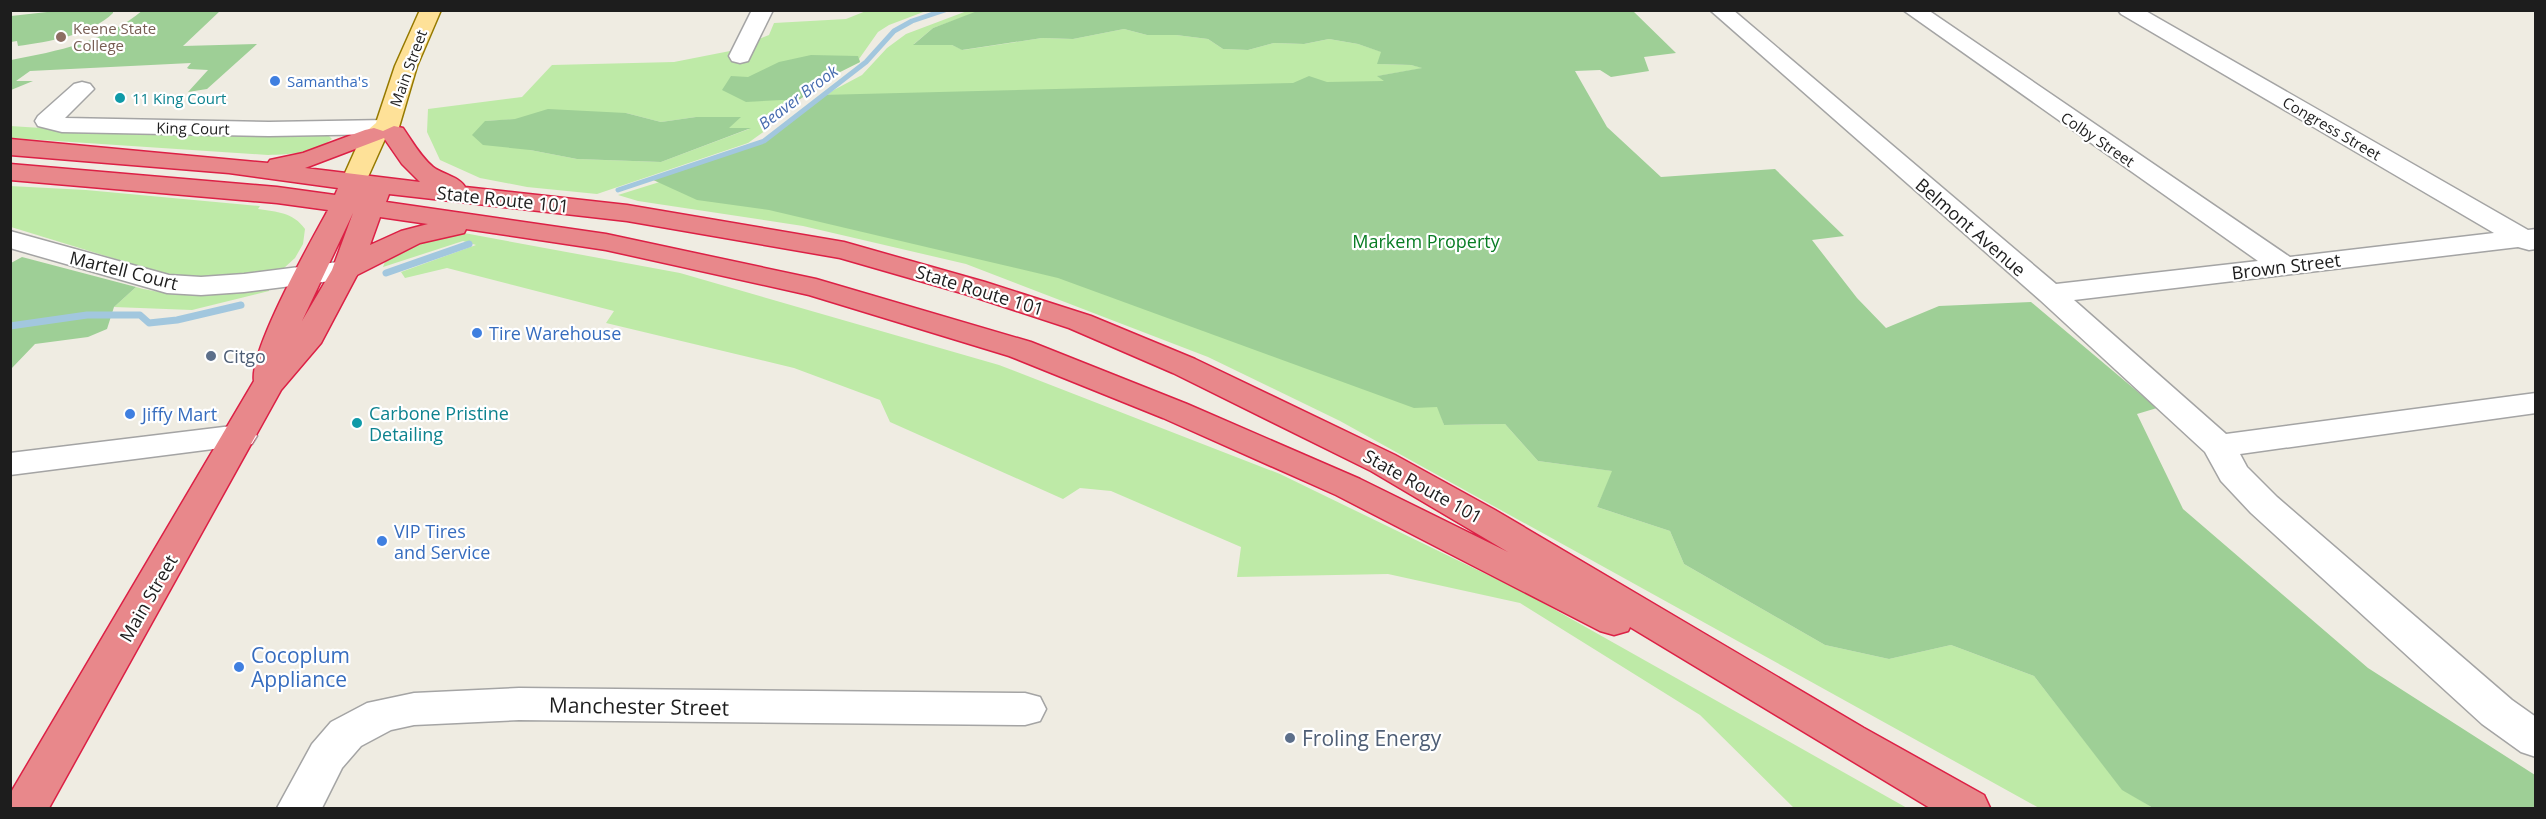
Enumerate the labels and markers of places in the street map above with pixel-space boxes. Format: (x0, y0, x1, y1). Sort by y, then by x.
place label: Keene State College (73, 18, 156, 55)
marker: Keene State College (54, 30, 68, 44)
place label: Samantha's (287, 71, 368, 91)
marker: Samantha's (268, 74, 282, 88)
place label: 11 King Court (132, 88, 226, 108)
marker: 11 King Court (113, 91, 127, 105)
place label: Tire Warehouse (489, 321, 621, 345)
marker: Tire Warehouse (470, 326, 484, 340)
place label: Citgo (223, 344, 266, 368)
marker: Citgo (204, 349, 218, 363)
place label: Carbone Pristine Detailing (369, 401, 509, 446)
place label: Jiffy Mart (140, 402, 217, 426)
marker: Jiffy Mart (123, 407, 137, 421)
marker: Carbone Pristine Detailing (350, 416, 364, 430)
place label: VIP Tires and Service (394, 519, 490, 564)
marker: VIP Tires and Service (375, 534, 389, 548)
place label: Cocoplum Appliance (251, 641, 350, 693)
marker: Cocoplum Appliance (232, 660, 246, 674)
place label: Froling Energy (1302, 724, 1442, 752)
marker: Froling Energy (1283, 731, 1297, 745)

